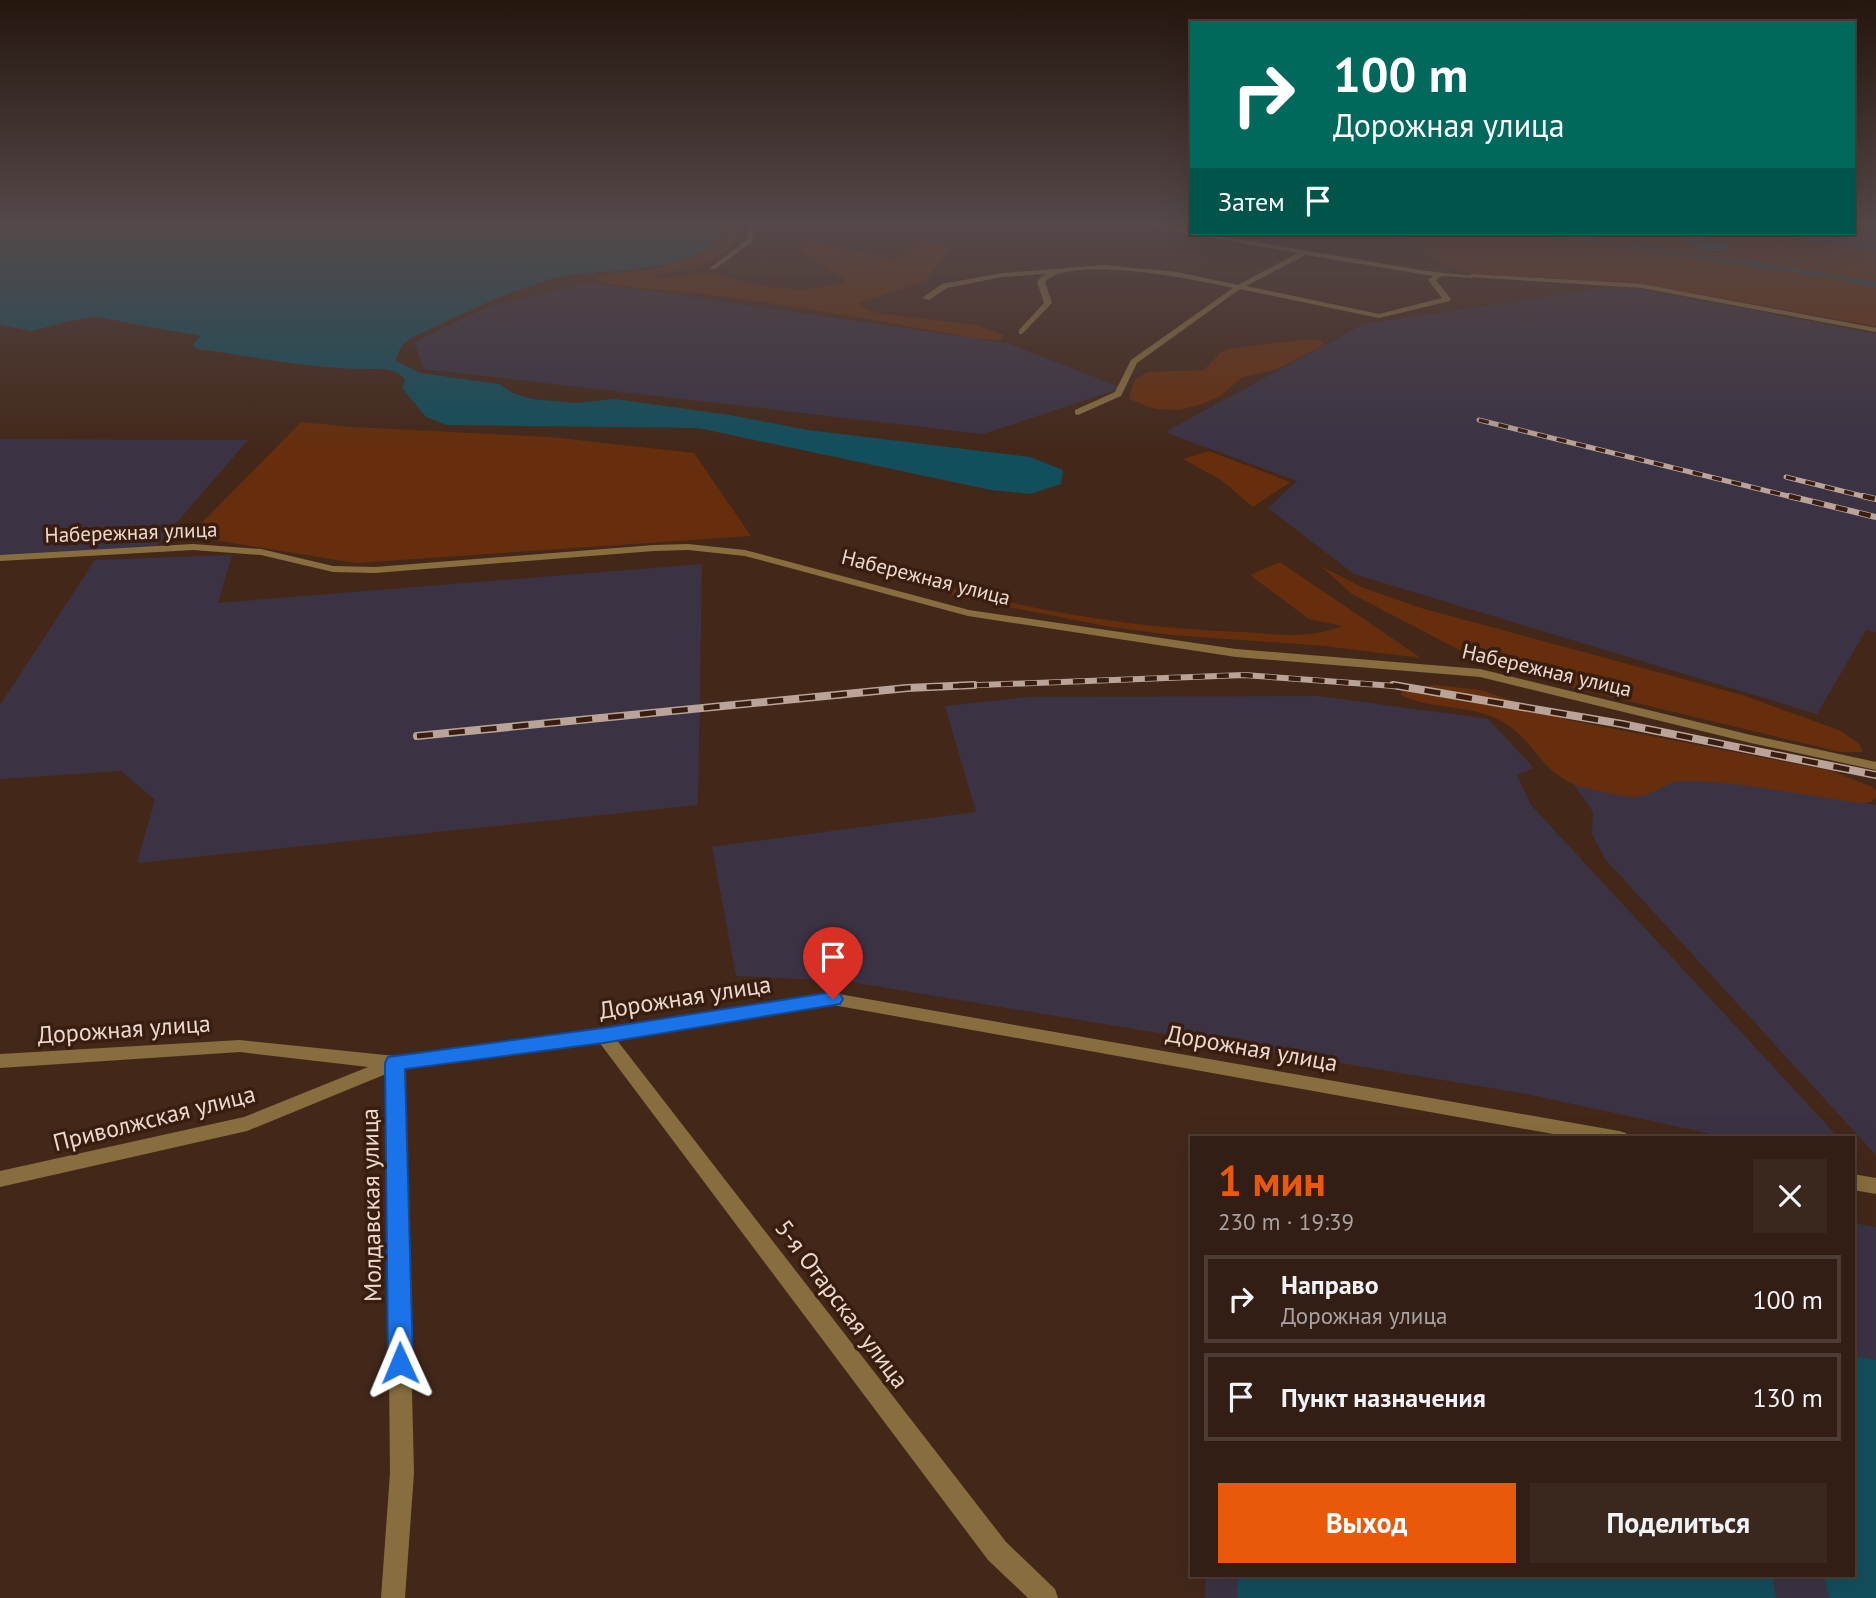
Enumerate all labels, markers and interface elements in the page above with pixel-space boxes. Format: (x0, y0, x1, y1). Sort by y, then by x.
text: 100 m (1333, 42, 1468, 106)
icon: right (1218, 49, 1309, 140)
text: Дорожная улица (1333, 104, 1565, 146)
icon: arrive (1299, 182, 1337, 220)
text: Затем (1218, 185, 1285, 218)
street label: Набережная улица (44, 515, 218, 549)
street label: Набережная улица (839, 543, 1013, 611)
street label: Набережная улица (1460, 637, 1634, 703)
pin (803, 927, 863, 999)
icon: arrive (814, 938, 852, 976)
street label: Дорожная улица (597, 968, 773, 1026)
street label: Дорожная улица (36, 1007, 212, 1051)
street label: Дорожная улица (1164, 1018, 1340, 1078)
street label: Приволжская улица (50, 1078, 258, 1158)
street label: Молдавская улица (354, 1108, 388, 1302)
text: 1 мин (1218, 1153, 1326, 1208)
button: close (1753, 1159, 1827, 1233)
text: 230 m · 19:39 (1218, 1207, 1354, 1236)
street label: 5-я Отарская улица (768, 1213, 916, 1395)
text: Направо (1281, 1268, 1379, 1301)
icon: right (1222, 1280, 1260, 1318)
text: 100 m (1752, 1283, 1823, 1316)
text: Дорожная улица (1281, 1301, 1447, 1330)
position arrow (363, 1326, 437, 1400)
icon: arrive (1222, 1378, 1260, 1416)
text: Пункт назначения (1281, 1381, 1486, 1414)
text: 130 m (1752, 1381, 1823, 1414)
button: Выход (1218, 1483, 1516, 1563)
button: Поделиться (1530, 1483, 1827, 1563)

